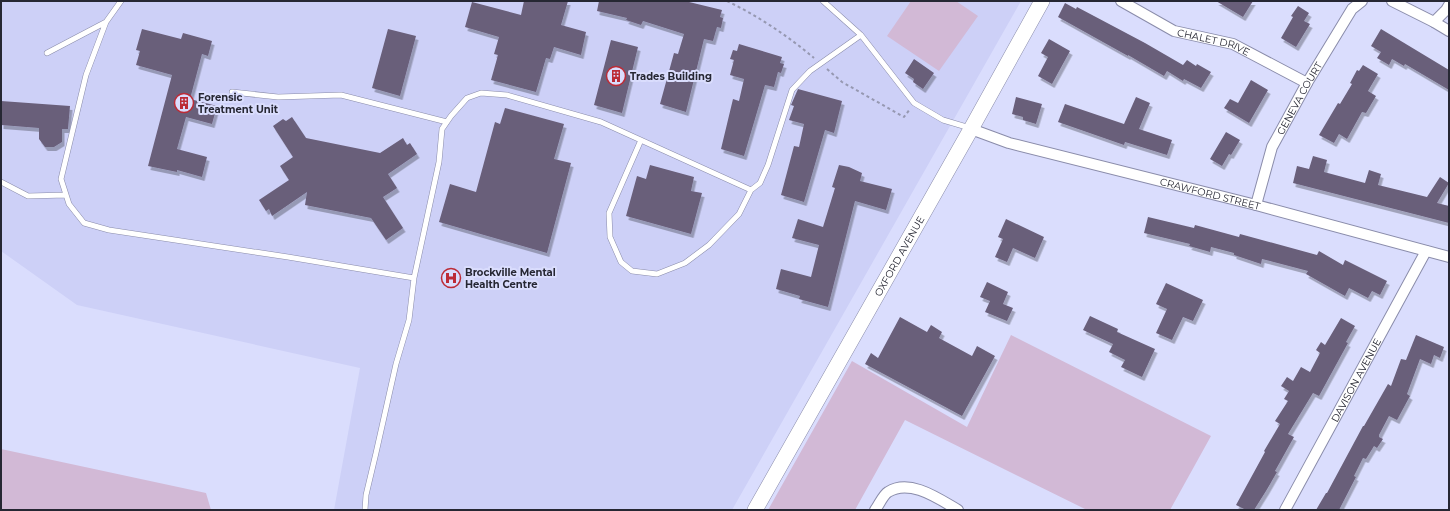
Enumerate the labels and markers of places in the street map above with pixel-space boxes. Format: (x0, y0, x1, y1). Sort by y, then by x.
building icon: Trades Building (605, 65, 627, 87)
place label: Trades Building (630, 70, 712, 83)
place label: Forensic Treatment Unit (198, 91, 279, 116)
building icon: Forensic Treatment Unit (173, 92, 195, 114)
place label: Brockville Mental Health Centre (465, 266, 556, 291)
hospital icon: Brockville Mental Health Centre (440, 267, 462, 289)

